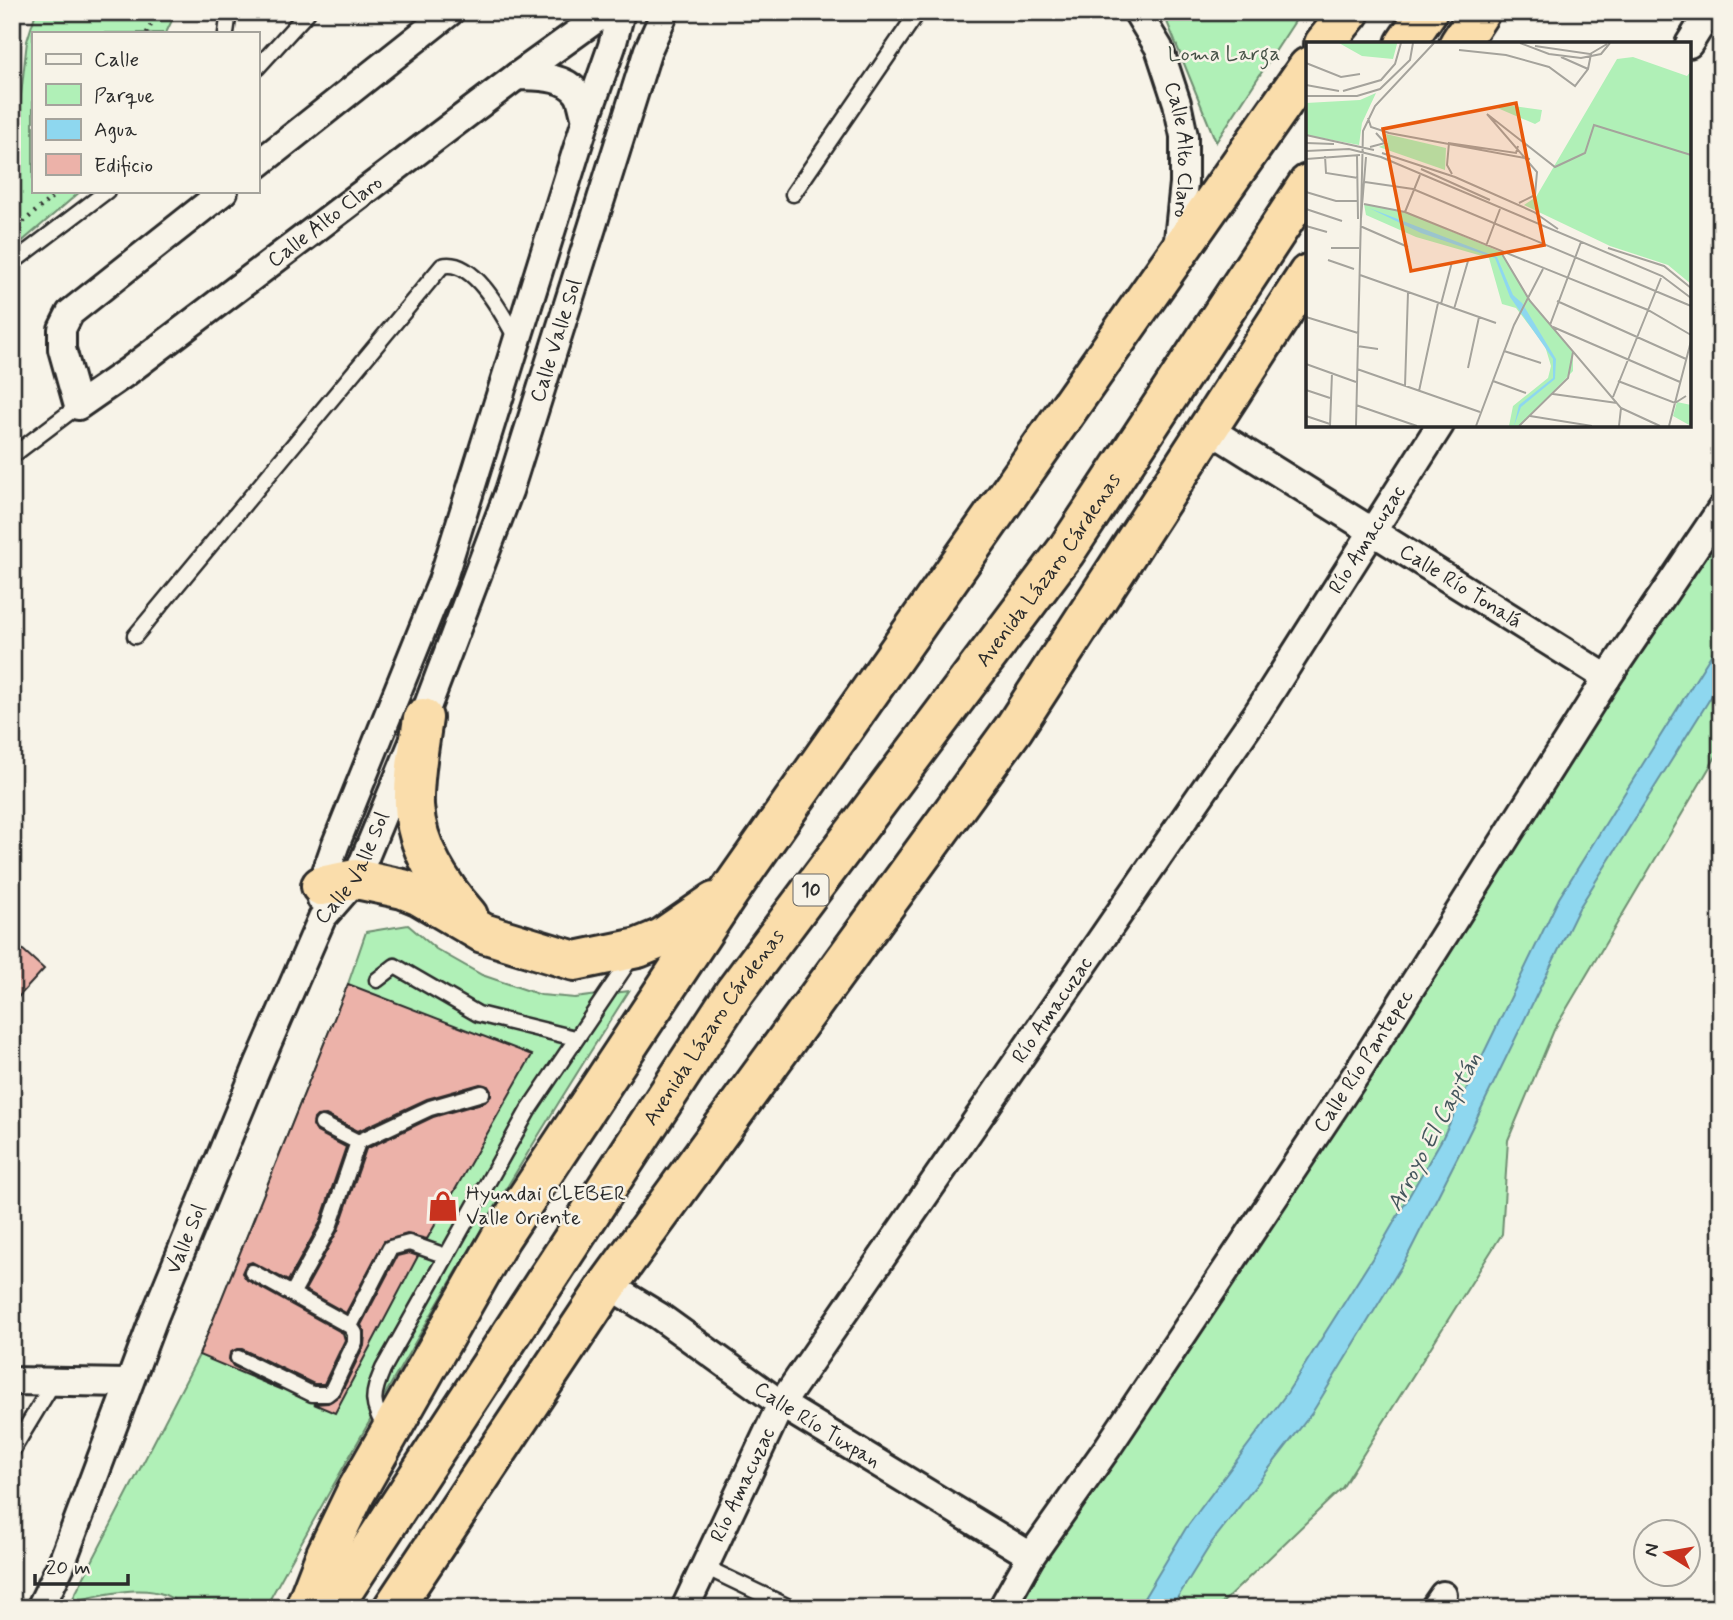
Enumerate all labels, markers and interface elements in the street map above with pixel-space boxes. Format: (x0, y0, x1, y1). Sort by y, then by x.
legend (32, 32, 259, 192)
park label: Loma Larga (1168, 40, 1280, 70)
inset map (1306, 42, 1691, 427)
text: Calle (94, 46, 139, 74)
street label: Calle Alto Claro (1157, 78, 1198, 219)
text: Parque (94, 82, 155, 110)
text: Agua (94, 116, 137, 144)
text: Edificio (94, 152, 153, 180)
street label: Calle Alto Claro (262, 169, 388, 274)
street label: Calle Valle Sol (524, 276, 589, 406)
street label: Avenida Lázaro Cárdenas (970, 468, 1128, 673)
street label: Río Amacuzac (1322, 480, 1412, 599)
street label: Calle Río Tonalá (1394, 538, 1527, 635)
street label: Calle Valle Sol (308, 808, 396, 931)
road number: 10 (794, 874, 828, 906)
street label: Avenida Lázaro Cárdenas (637, 923, 791, 1131)
street label: Río Amacuzac (1006, 951, 1099, 1069)
street label: Calle Río Pantepec (1307, 984, 1421, 1138)
water label: Arroyo El Capitán (1380, 1047, 1490, 1217)
place label: Hyundai CLEBER Valle Oriente (466, 1180, 626, 1232)
shop icon: Hyundai CLEBER Valle Oriente (426, 1189, 460, 1223)
street label: Valle Sol (159, 1200, 213, 1278)
street label: Calle Río Tuxpan (748, 1375, 886, 1475)
street label: Río Amacuzac (704, 1423, 782, 1547)
north arrow (1632, 1518, 1702, 1588)
text: N (1638, 1541, 1665, 1559)
scale bar (35, 1543, 128, 1587)
text: 20 m (46, 1554, 91, 1582)

